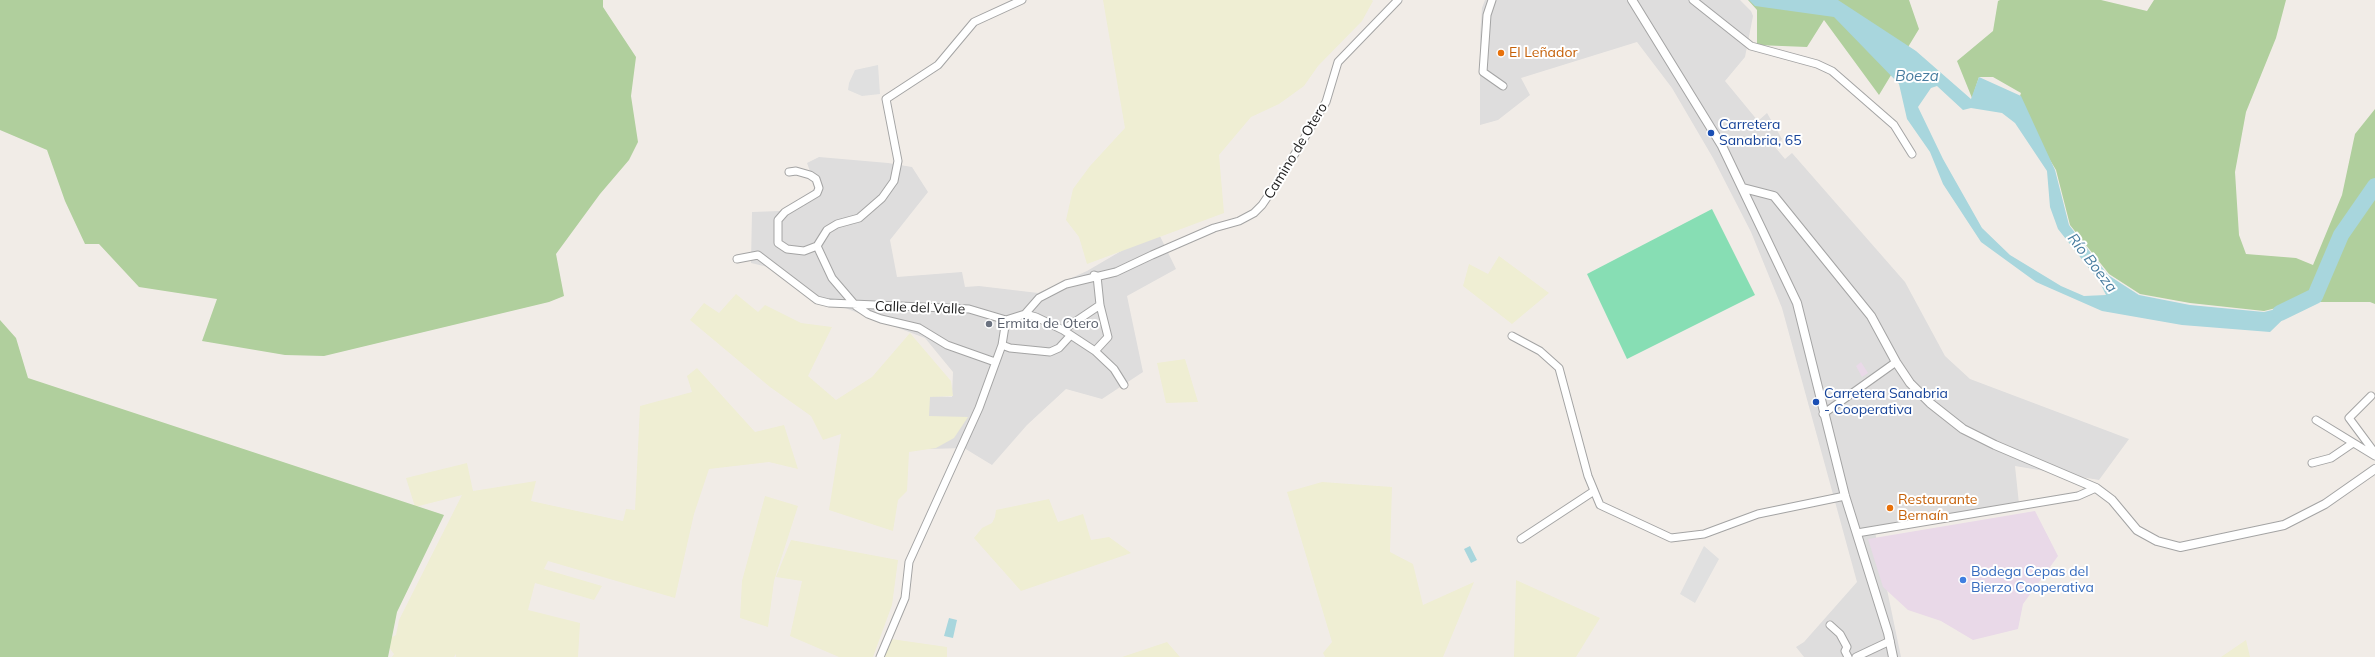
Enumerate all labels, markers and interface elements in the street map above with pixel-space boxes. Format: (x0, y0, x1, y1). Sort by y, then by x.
place label: El Leñador (1509, 45, 1577, 61)
marker: El Leñador (1496, 48, 1506, 58)
water label: Boeza (1895, 67, 1939, 85)
street label: Camino de Otero (1261, 100, 1331, 202)
place label: Carretera Sanabria, 65 (1719, 117, 1802, 150)
marker: Carretera Sanabria, 65 (1706, 128, 1716, 138)
water label: Río Boeza (2063, 230, 2121, 296)
street label: Calle del Valle (875, 298, 965, 318)
place label: Ermita de Otero (997, 316, 1099, 332)
marker: Ermita de Otero (984, 319, 994, 329)
place label: Carretera Sanabria - Cooperativa (1824, 386, 1948, 418)
marker: Carretera Sanabria - Cooperativa (1811, 397, 1821, 407)
place label: Restaurante Bernaín (1898, 492, 1977, 524)
marker: Restaurante Bernaín (1885, 503, 1895, 513)
place label: Bodega Cepas del Bierzo Cooperativa (1971, 564, 2094, 596)
marker: Bodega Cepas del Bierzo Cooperativa (1958, 575, 1968, 585)

